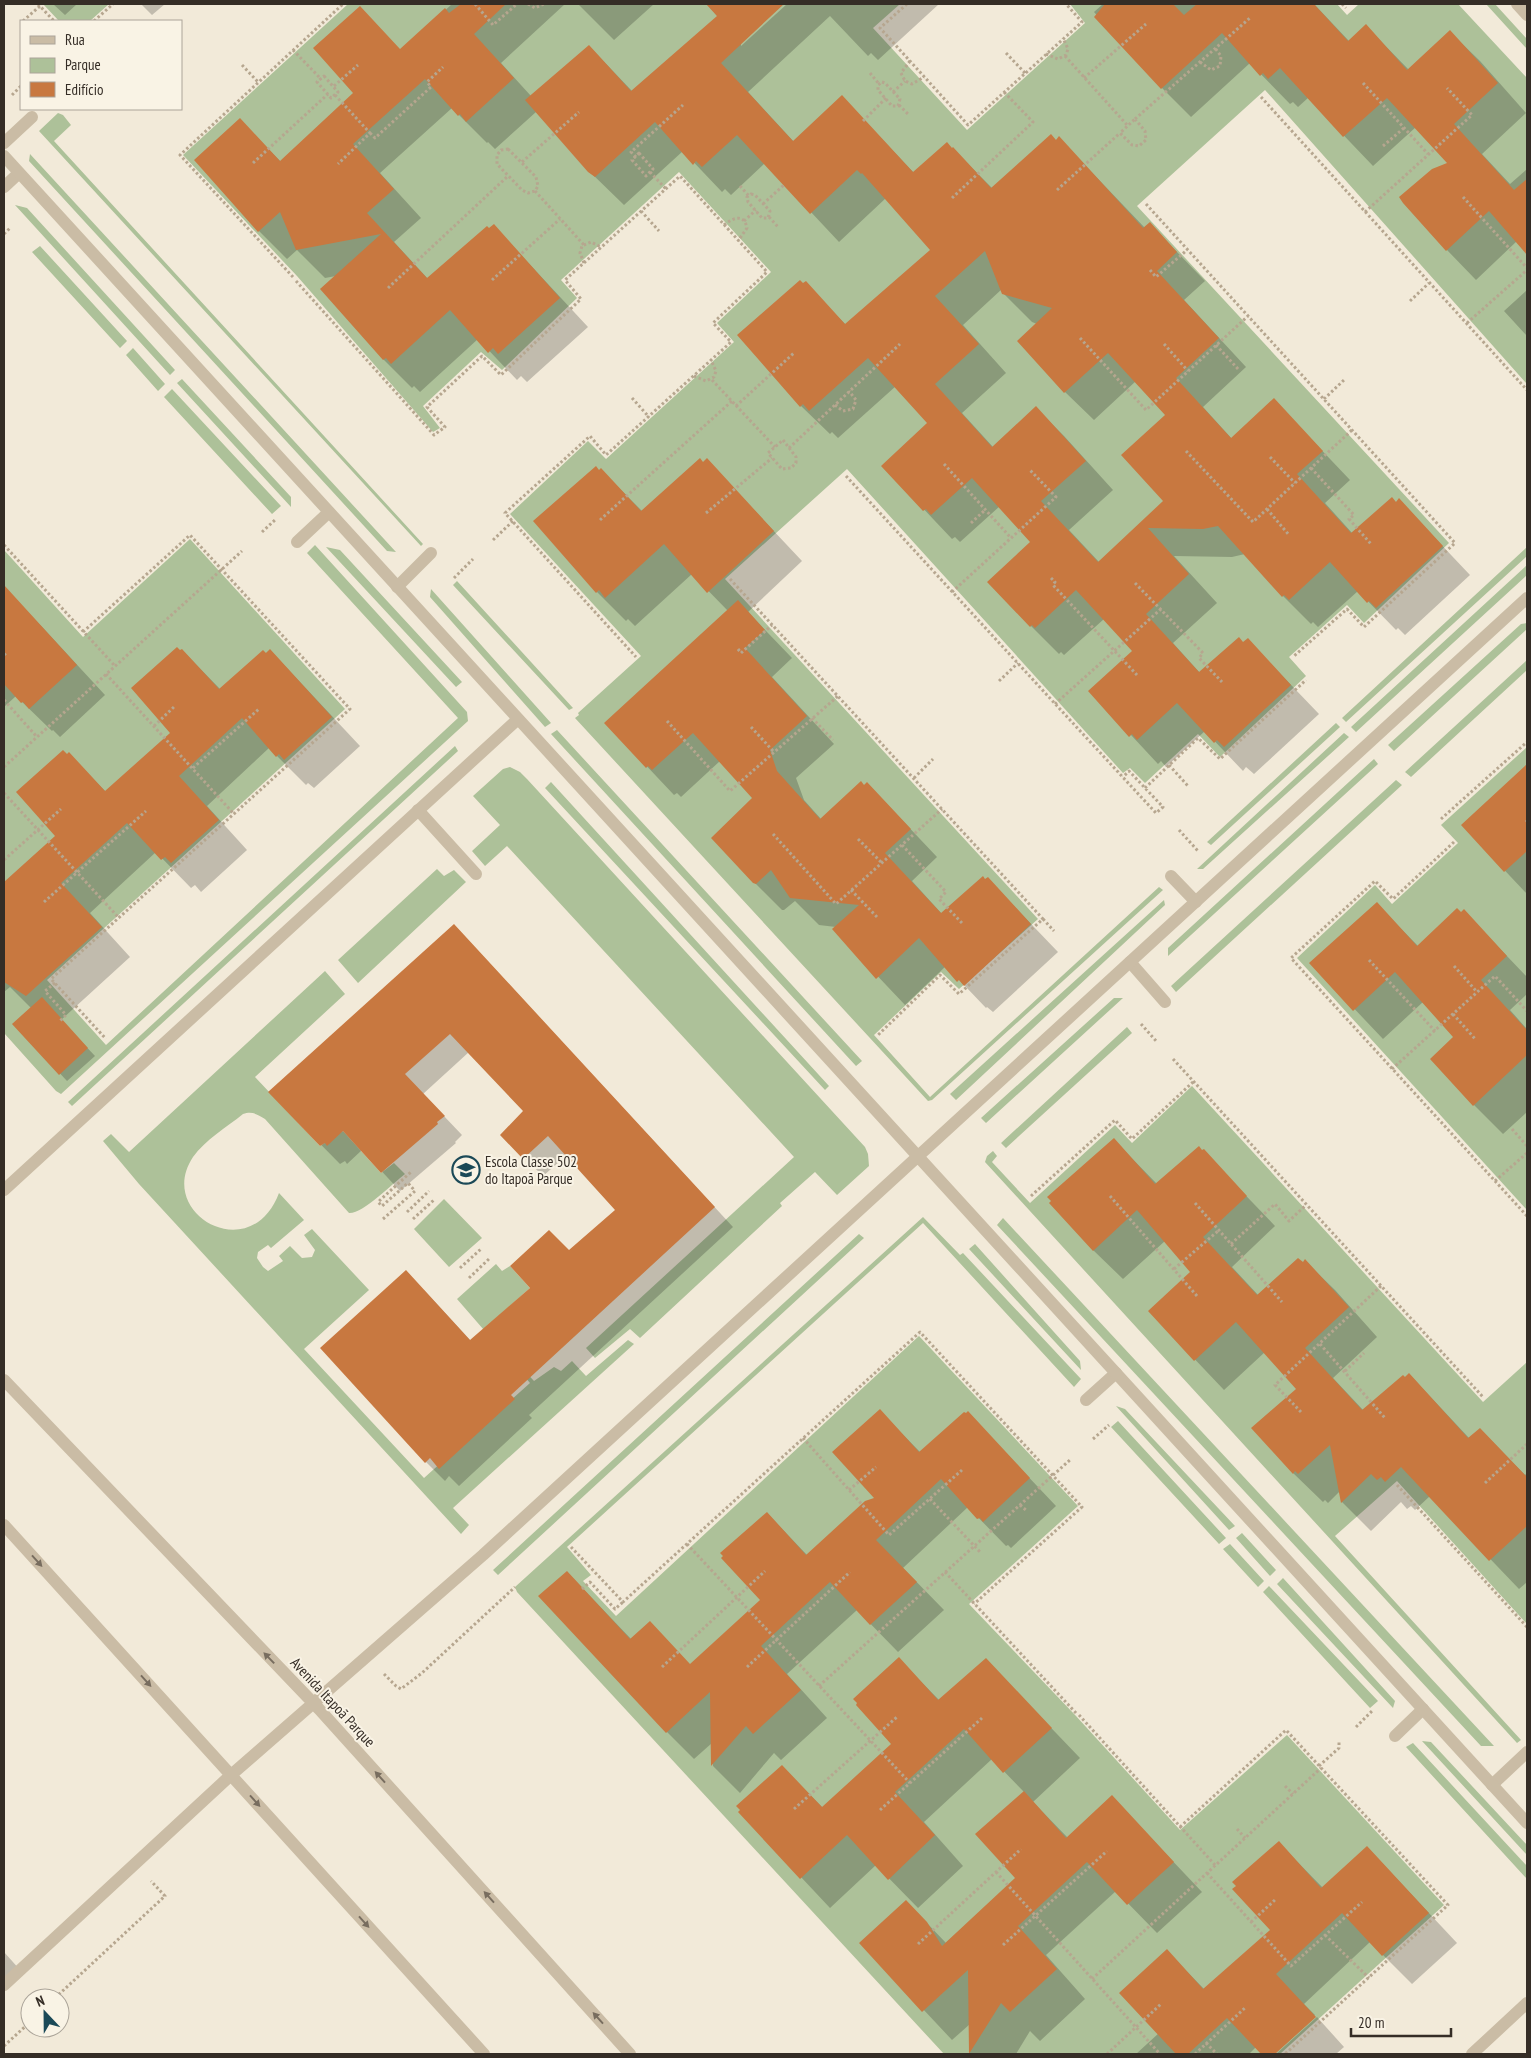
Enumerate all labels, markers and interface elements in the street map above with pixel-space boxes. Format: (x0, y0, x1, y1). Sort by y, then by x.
legend (20, 20, 182, 110)
text: Rua (65, 30, 85, 49)
text: Parque (65, 55, 101, 74)
text: Edifício (65, 80, 103, 99)
place label: Escola Classe 502 do Itapoã Parque (485, 1152, 577, 1188)
school or university icon: Escola Classe 502 do Itapoã Parque (451, 1155, 481, 1185)
one-way arrow (31, 1554, 42, 1567)
one-way arrow (263, 1652, 275, 1664)
street label: Avenida Itapoã Parque (287, 1653, 379, 1751)
one-way arrow (140, 1674, 152, 1686)
one-way arrow (374, 1771, 386, 1783)
one-way arrow (249, 1795, 261, 1807)
one-way arrow (483, 1892, 495, 1904)
one-way arrow (358, 1915, 370, 1927)
north arrow (20, 1988, 70, 2038)
text: N (33, 1991, 47, 2011)
scale bar (1351, 2006, 1451, 2038)
one-way arrow (592, 2012, 603, 2025)
text: 20 m (1358, 2013, 1384, 2032)

